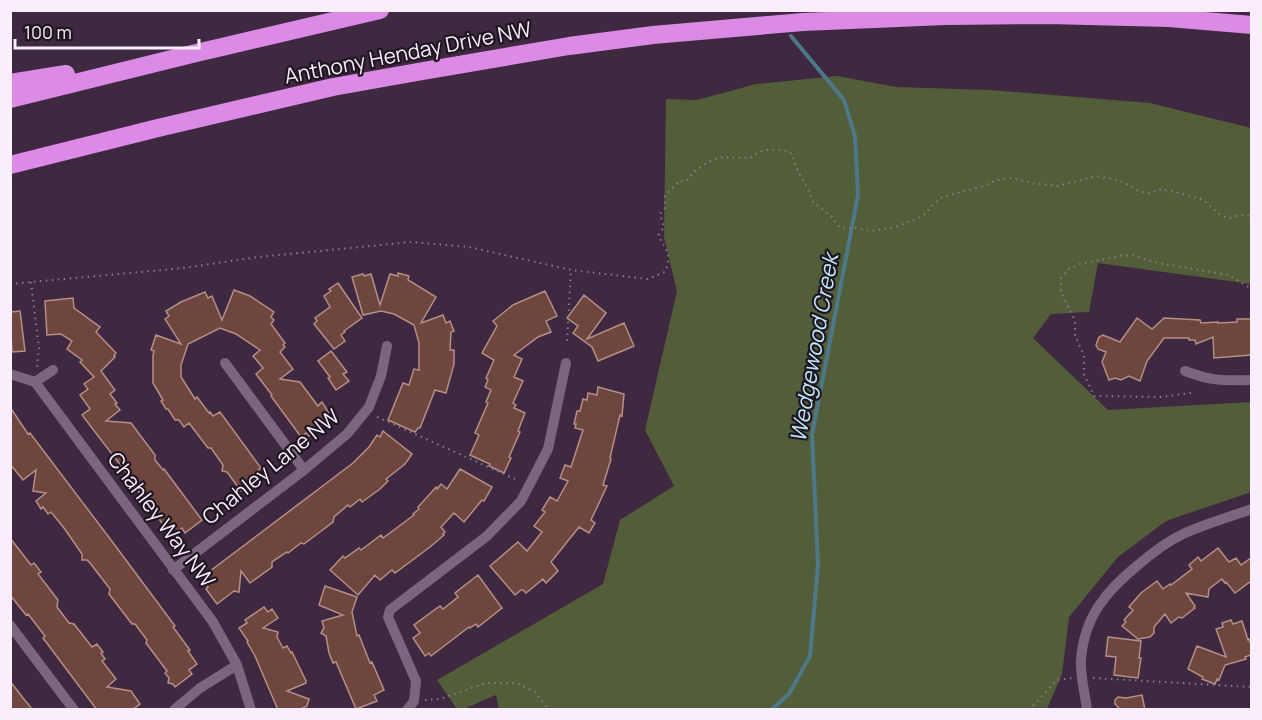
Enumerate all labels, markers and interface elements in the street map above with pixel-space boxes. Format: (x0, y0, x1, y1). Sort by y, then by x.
scale bar (15, 12, 200, 50)
street label: Anthony Henday Drive NW (282, 14, 534, 90)
text: 100 m (24, 20, 72, 44)
water label: Wedgewood Creek (783, 249, 846, 444)
street label: Chahley Lane NW (196, 402, 345, 530)
street label: Chahley Way NW (102, 446, 222, 593)

